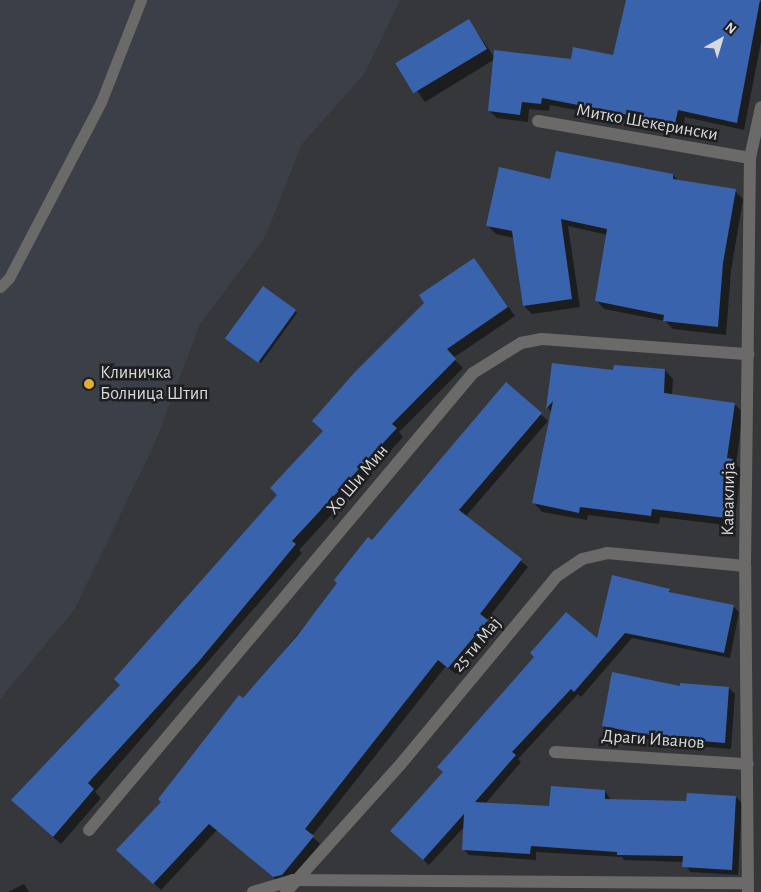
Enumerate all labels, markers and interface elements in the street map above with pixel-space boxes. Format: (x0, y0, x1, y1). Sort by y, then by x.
north arrow (696, 15, 746, 65)
text: N (722, 20, 739, 37)
street label: Митко Шекерински (574, 100, 720, 146)
place label: Клиничка Болница Штип (100, 363, 208, 406)
marker: Клиничка Болница Штип (82, 377, 96, 391)
street label: Хо Ши Мин (323, 441, 393, 519)
street label: Каваклија (718, 462, 740, 536)
street label: 25 ти Мај (448, 613, 506, 677)
street label: Драги Иванов (601, 726, 705, 754)

